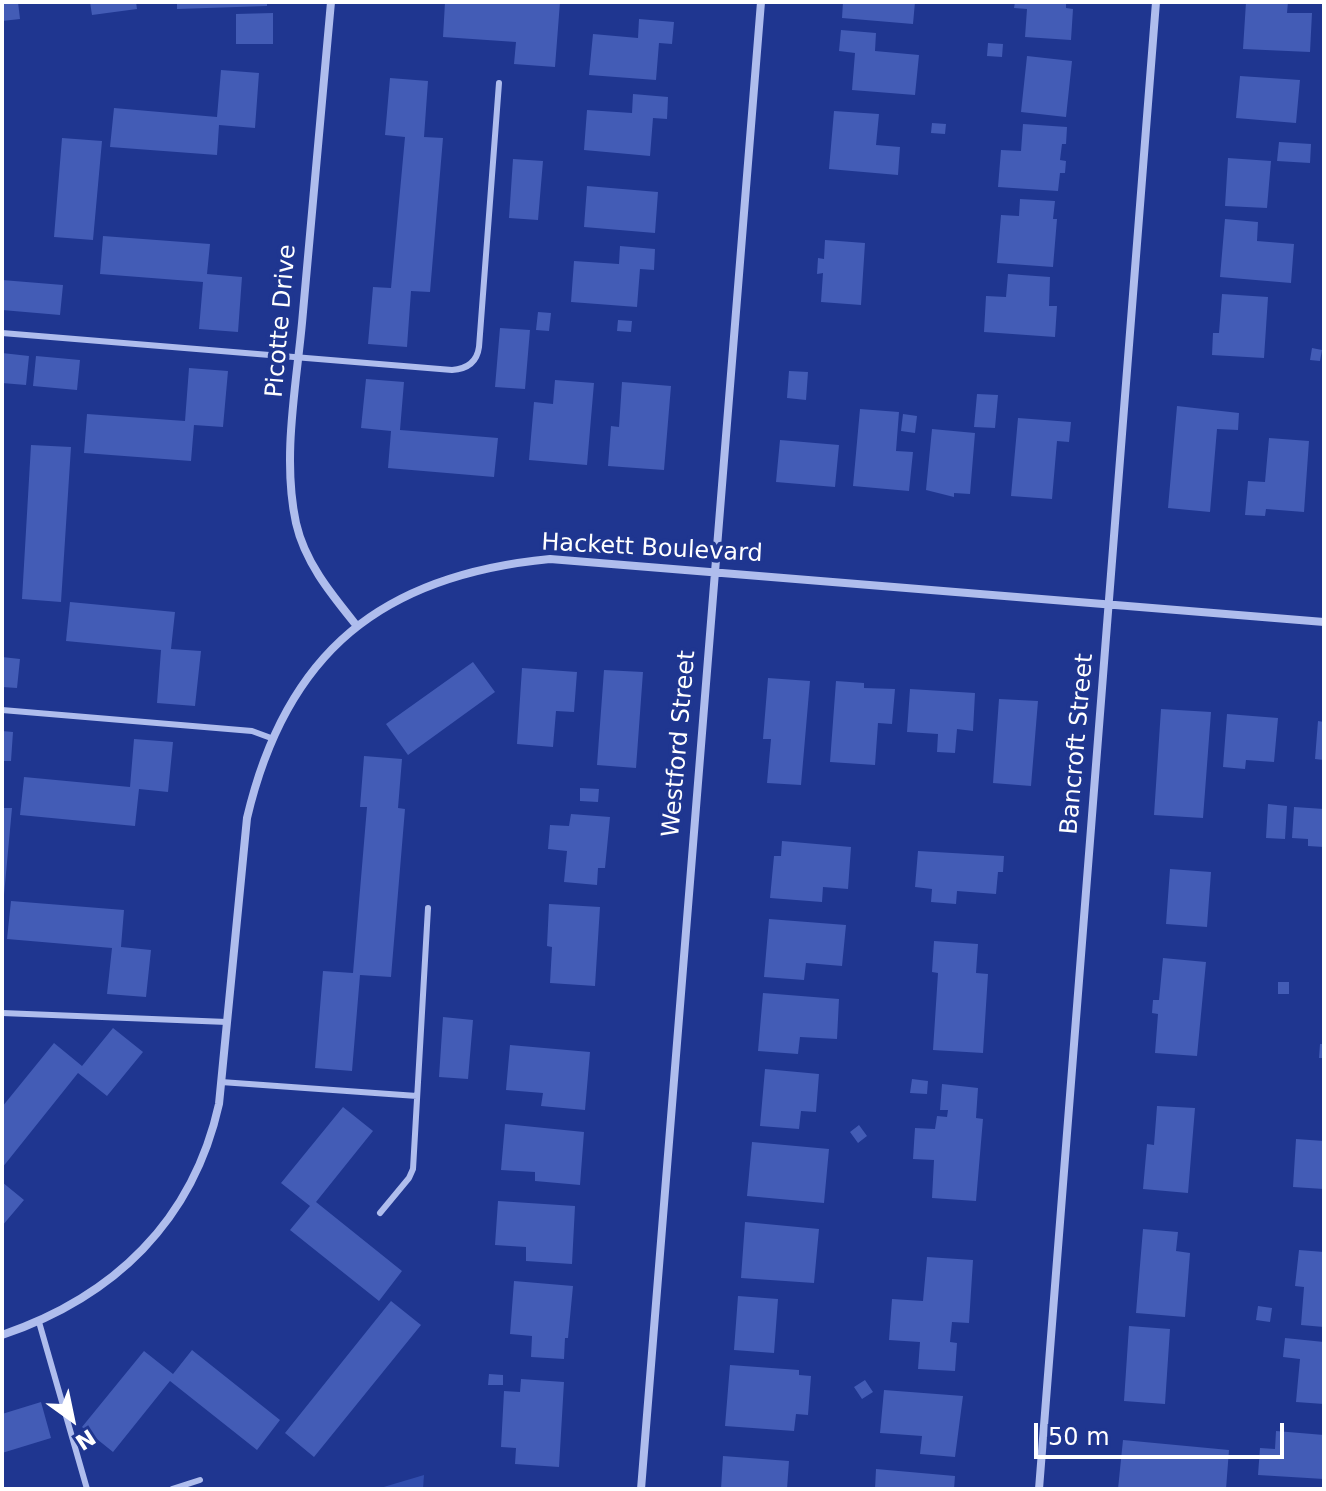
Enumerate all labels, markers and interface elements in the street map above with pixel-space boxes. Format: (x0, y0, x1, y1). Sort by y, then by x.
street label: Picotte Drive (261, 243, 303, 399)
street label: Hackett Boulevard (541, 529, 763, 569)
street label: Westford Street (657, 649, 703, 839)
street label: Bancroft Street (1056, 652, 1100, 836)
north arrow (32, 1379, 112, 1459)
scale bar (1038, 1407, 1288, 1457)
text: 50 m (1048, 1423, 1110, 1451)
text: N (71, 1424, 100, 1455)

